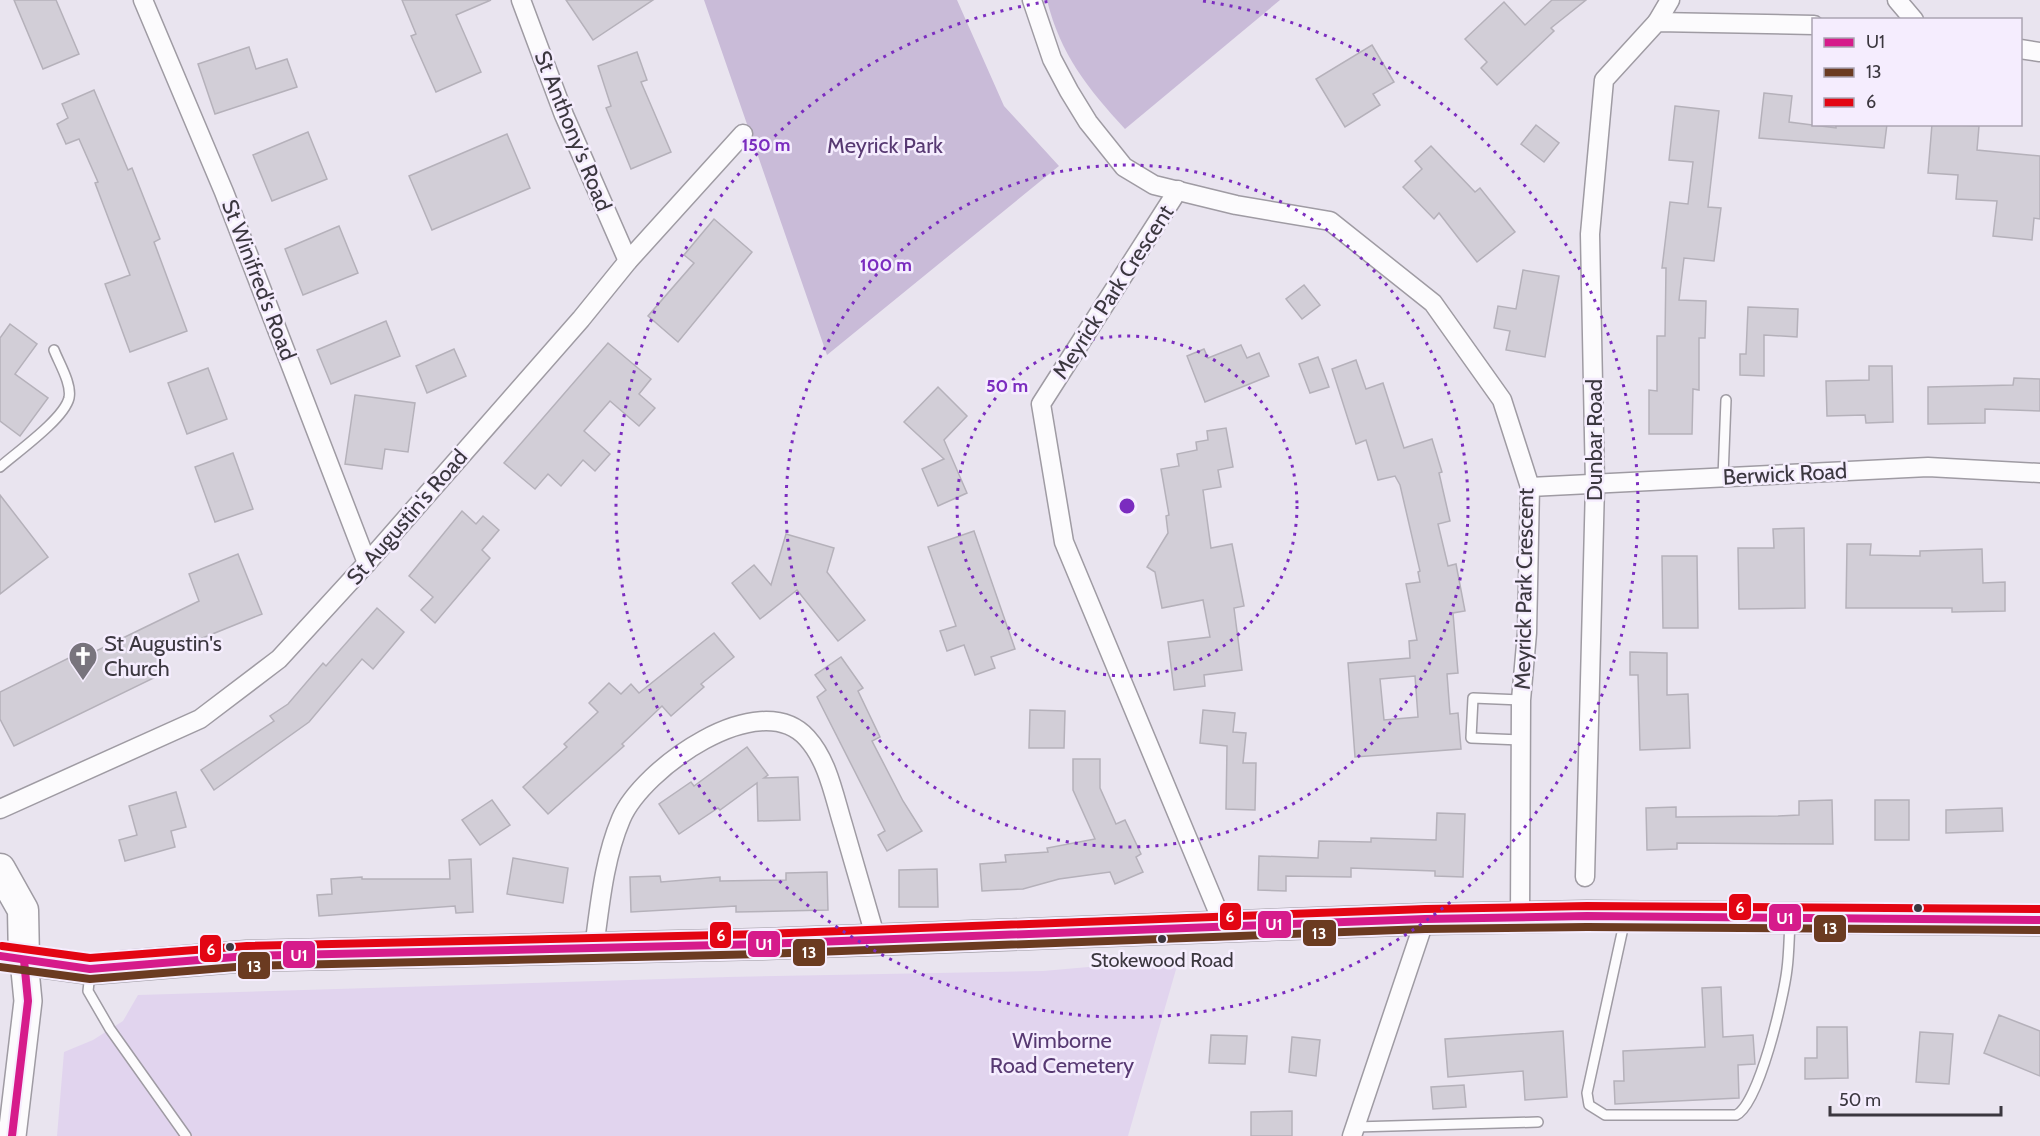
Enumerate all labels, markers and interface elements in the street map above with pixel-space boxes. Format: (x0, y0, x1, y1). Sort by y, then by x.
legend (1812, 18, 2022, 126)
text: U1 (1866, 31, 1885, 53)
street label: St Anthony's Road (529, 47, 617, 215)
text: 13 (1866, 61, 1882, 83)
text: 6 (1866, 91, 1876, 113)
park label: Meyrick Park (827, 132, 943, 159)
text: 150 m (742, 134, 790, 156)
street label: St Winifred's Road (216, 196, 302, 364)
street label: Meyrick Park Crescent (1047, 199, 1180, 384)
text: 100 m (860, 254, 912, 276)
text: 50 m (986, 375, 1028, 397)
street label: Dunbar Road (1581, 379, 1608, 501)
street label: St Augustin's Road (341, 444, 473, 590)
street label: Berwick Road (1722, 457, 1848, 491)
street label: Meyrick Park Crescent (1509, 487, 1539, 690)
centre of rings (1117, 496, 1137, 516)
place label: St Augustin's Church (104, 630, 222, 682)
church icon: St Augustin's Church (67, 640, 99, 682)
line badge: 6 (1728, 893, 1752, 921)
text: 6 (1736, 898, 1745, 917)
line badge: 6 (1219, 902, 1242, 931)
unlabelled marker (1912, 902, 1924, 914)
line badge: U1 (1768, 903, 1802, 932)
text: 6 (1226, 907, 1235, 926)
text: U1 (1776, 909, 1794, 928)
line badge: U1 (1257, 910, 1292, 939)
line badge: 13 (1813, 914, 1847, 943)
text: U1 (1265, 915, 1283, 934)
line badge: 13 (1302, 919, 1337, 947)
text: 13 (1823, 919, 1837, 938)
line badge: 6 (709, 921, 732, 949)
text: 13 (1312, 924, 1326, 943)
text: 6 (717, 926, 726, 945)
line badge: U1 (747, 930, 781, 958)
marker: Stokewood Road (1156, 933, 1168, 945)
line badge: 6 (199, 934, 222, 963)
text: U1 (755, 935, 773, 954)
line badge: 13 (792, 938, 826, 967)
text: 6 (207, 940, 216, 959)
line badge: U1 (282, 940, 316, 969)
unlabelled marker (224, 941, 236, 953)
text: 13 (802, 943, 816, 962)
text: U1 (290, 946, 308, 965)
place label: Stokewood Road (1090, 948, 1234, 972)
line badge: 13 (237, 951, 271, 980)
text: 13 (247, 957, 261, 976)
park label: Wimborne Road Cemetery (990, 1027, 1134, 1079)
scale bar (1830, 1079, 2001, 1117)
text: 50 m (1839, 1089, 1881, 1111)

